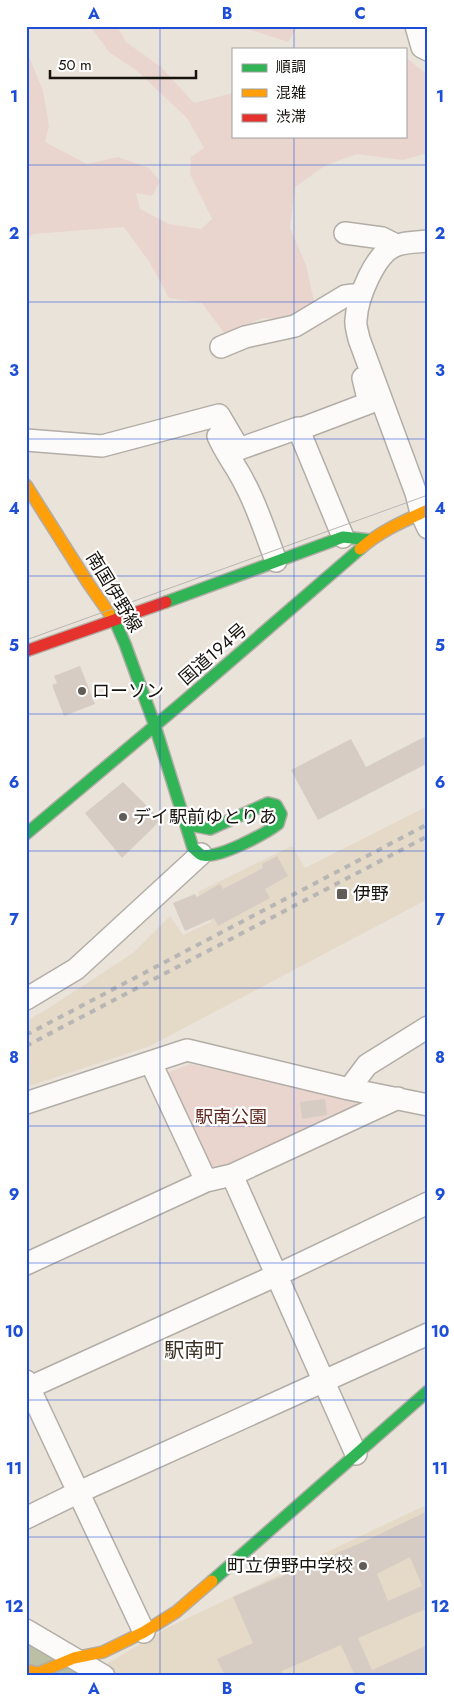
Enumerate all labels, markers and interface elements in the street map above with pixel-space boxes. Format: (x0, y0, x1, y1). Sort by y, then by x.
text: A (87, 2, 100, 25)
text: B (222, 2, 232, 25)
text: C (354, 2, 366, 25)
scale bar (50, 48, 196, 80)
legend (232, 48, 406, 138)
text: 50 m (58, 54, 92, 76)
text: 順調 (276, 56, 306, 78)
text: 混雑 (276, 82, 306, 104)
text: 1 (10, 85, 18, 108)
text: 1 (436, 85, 444, 108)
text: 渋滞 (276, 106, 306, 128)
text: 2 (9, 222, 19, 245)
text: 2 (435, 222, 445, 245)
text: 3 (9, 359, 19, 382)
text: 3 (435, 359, 445, 382)
text: 4 (8, 497, 20, 520)
text: 4 (434, 497, 446, 520)
street label: 南国伊野線 (80, 547, 148, 637)
street label: 国道194号 (173, 617, 253, 691)
text: 5 (9, 634, 19, 657)
text: 5 (435, 634, 445, 657)
place label: ローソン (92, 678, 164, 704)
marker: ローソン (76, 685, 88, 697)
text: 6 (9, 771, 19, 794)
text: 6 (435, 771, 445, 794)
place label: デイ駅前ゆとりあ (133, 804, 277, 830)
marker: デイ駅前ゆとりあ (117, 811, 129, 823)
place label: 伊野 (353, 881, 389, 907)
marker: 伊野 (335, 887, 349, 901)
text: 7 (9, 908, 19, 931)
text: 7 (435, 908, 445, 931)
text: 8 (9, 1046, 19, 1069)
text: 8 (435, 1046, 445, 1069)
park label: 駅南公園 (195, 1104, 267, 1130)
text: 9 (9, 1183, 19, 1206)
text: 9 (435, 1183, 445, 1206)
text: 10 (5, 1320, 23, 1343)
text: 10 (431, 1320, 449, 1343)
district label: 駅南町 (164, 1336, 224, 1365)
text: 11 (6, 1457, 22, 1480)
text: 11 (432, 1457, 448, 1480)
place label: 町立伊野中学校 (227, 1553, 353, 1579)
marker: 町立伊野中学校 (357, 1560, 369, 1572)
text: 12 (5, 1595, 23, 1618)
text: 12 (431, 1595, 449, 1618)
text: A (87, 1677, 100, 1700)
text: B (222, 1677, 232, 1700)
text: C (354, 1677, 366, 1700)

